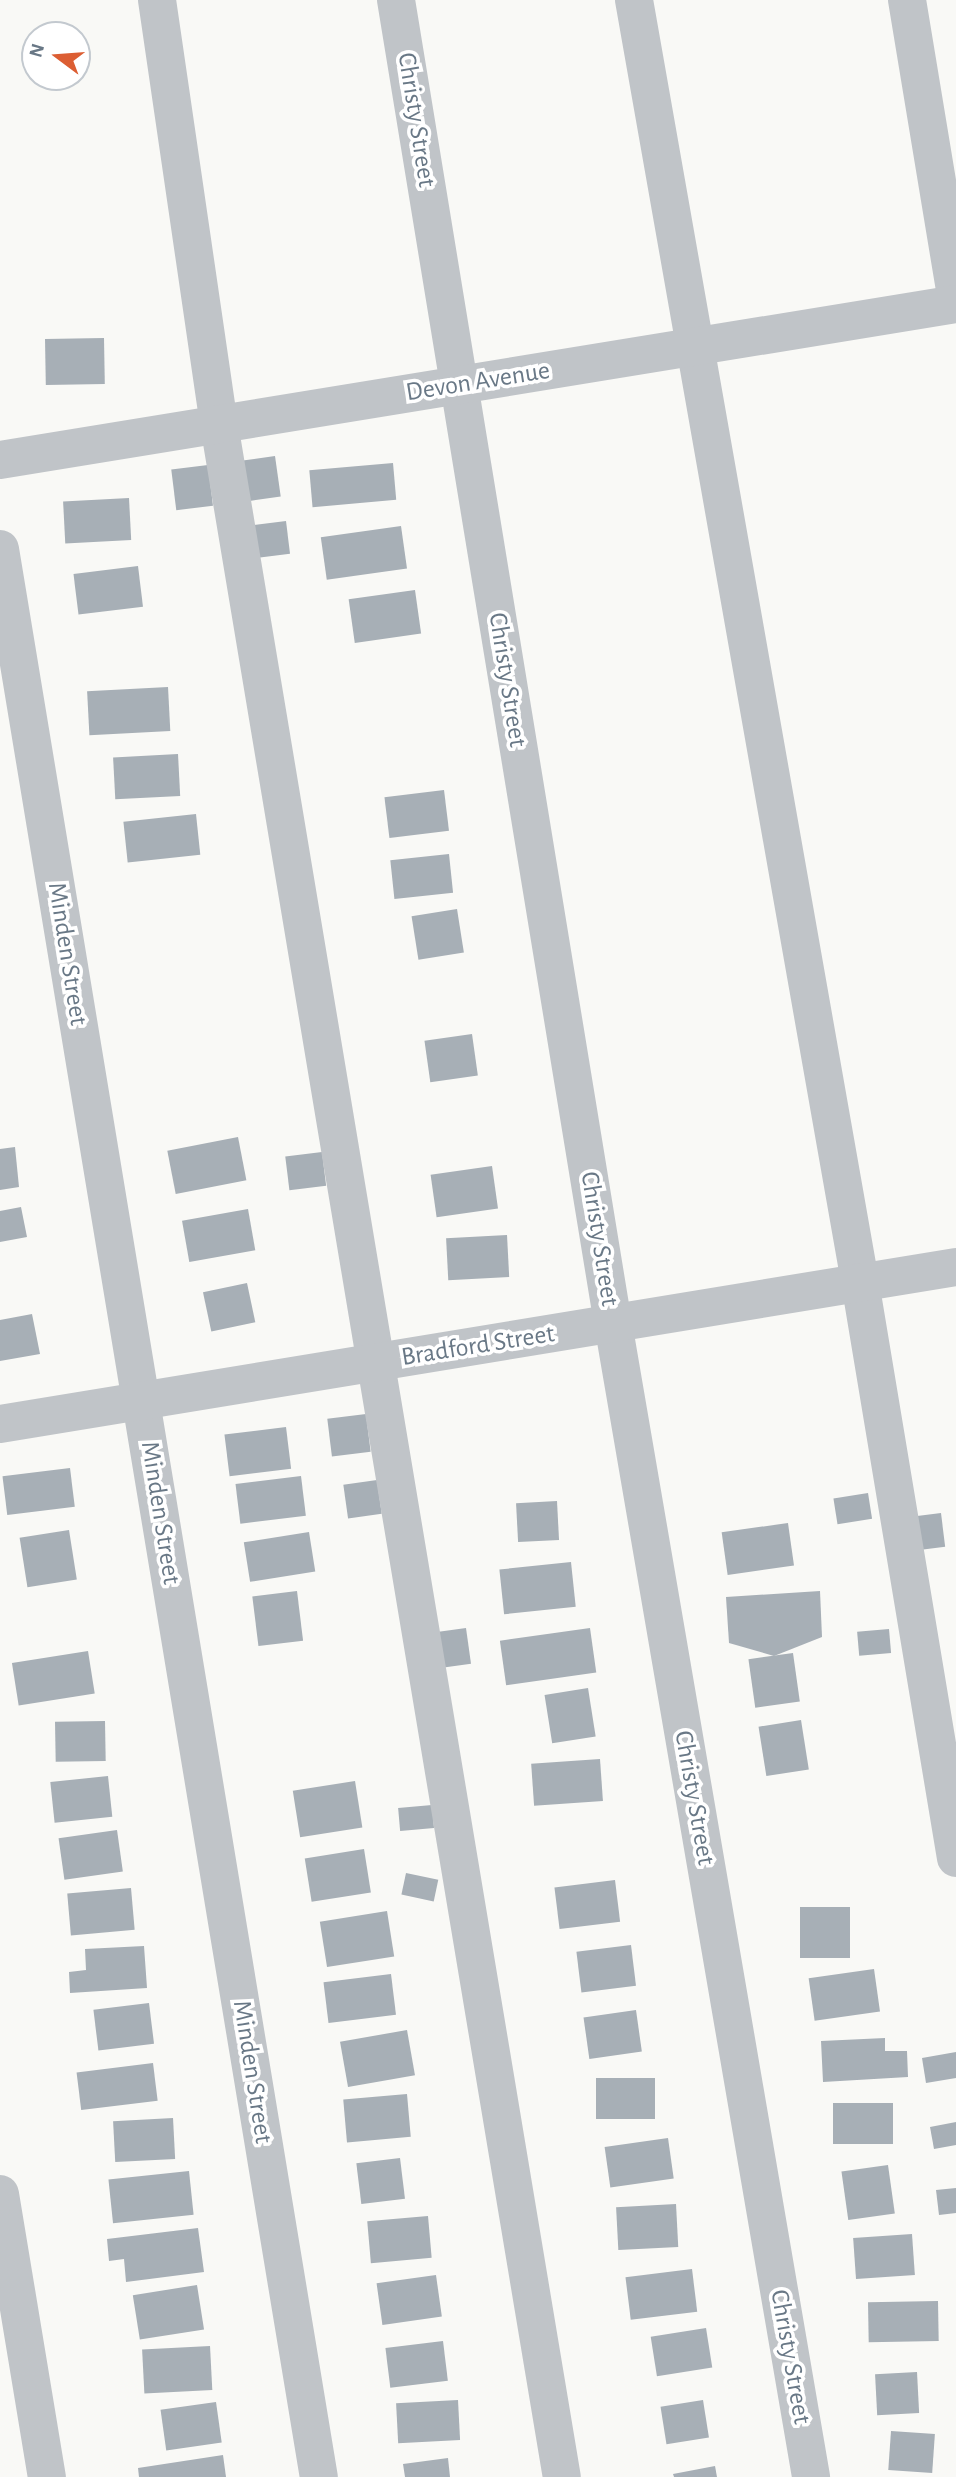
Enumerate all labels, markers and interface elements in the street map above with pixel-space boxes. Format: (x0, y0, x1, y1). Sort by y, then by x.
north arrow (21, 21, 91, 91)
text: N (26, 42, 48, 60)
street label: Christy Street (390, 50, 442, 190)
street label: Devon Avenue (404, 355, 552, 409)
street label: Christy Street (481, 610, 533, 750)
street label: Minden Street (40, 880, 94, 1028)
street label: Christy Street (573, 1169, 625, 1309)
street label: Bradford Street (399, 1319, 557, 1373)
street label: Minden Street (133, 1439, 187, 1587)
street label: Christy Street (667, 1728, 721, 1868)
street label: Minden Street (225, 1998, 279, 2146)
street label: Christy Street (763, 2287, 817, 2427)

